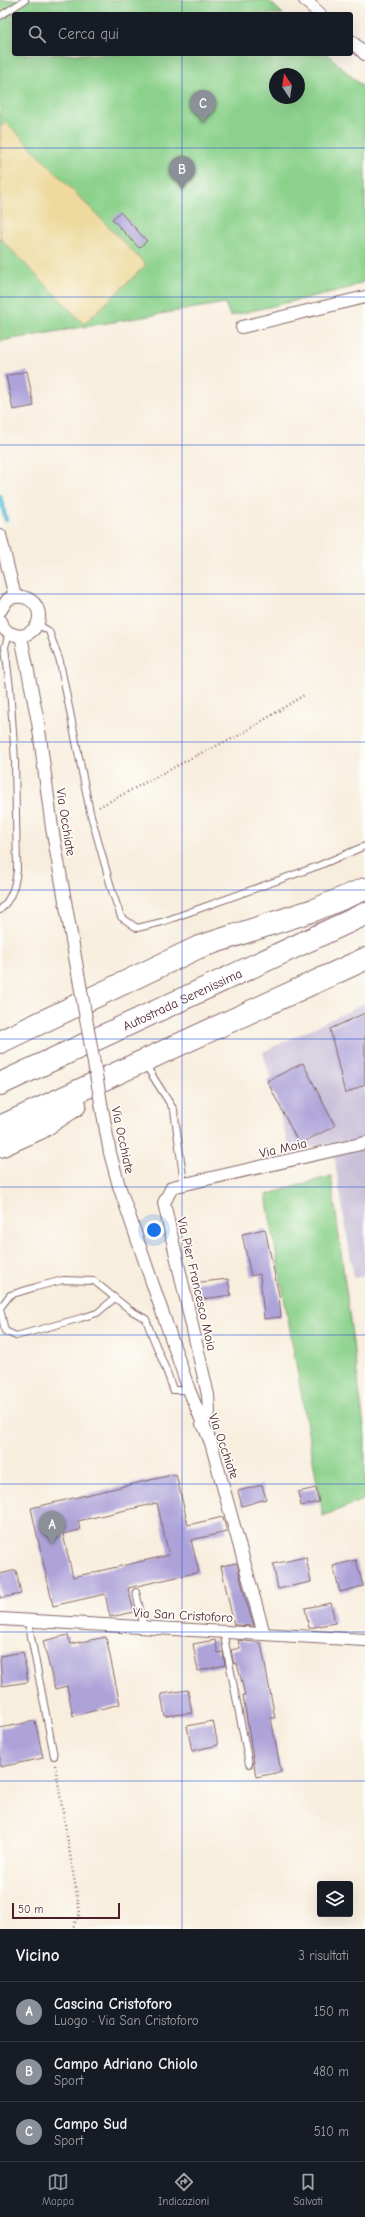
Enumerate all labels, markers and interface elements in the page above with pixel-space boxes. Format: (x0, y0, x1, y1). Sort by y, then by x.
search box (12, 12, 353, 56)
icon: search (26, 23, 48, 45)
text: Cerca qui (58, 25, 119, 43)
north arrow (269, 68, 305, 104)
pin: C (190, 90, 216, 123)
pin: B (169, 156, 195, 189)
street label: Via Occhiate (53, 787, 79, 857)
street label: Autostrada Serenissima (120, 965, 244, 1033)
street label: Via Occhiate (109, 1105, 138, 1175)
street label: Via Moia (258, 1135, 308, 1161)
street label: Via Pier Francesco Moia (174, 1216, 220, 1352)
your location (144, 1220, 164, 1240)
street label: Via Occhiate (206, 1411, 242, 1481)
pin: A (39, 1511, 65, 1544)
street label: Via San Cristoforo (133, 1605, 234, 1625)
map controls (317, 1881, 353, 1917)
button: layers (317, 1881, 353, 1917)
scale bar (12, 1901, 120, 1920)
text: 50 m (18, 1903, 43, 1916)
text: Vicino (16, 1946, 59, 1965)
text: 3 risultati (298, 1948, 349, 1963)
text: Cascina Cristoforo (54, 1995, 172, 2013)
text: A (25, 2004, 33, 2019)
text: 150 m (314, 2004, 349, 2019)
text: Luogo · Via San Cristoforo (54, 2013, 199, 2028)
text: Campo Adriano Chiolo (54, 2055, 198, 2073)
text: B (25, 2064, 33, 2079)
text: 480 m (313, 2064, 349, 2079)
text: Sport (54, 2073, 84, 2088)
text: Campo Sud (54, 2115, 127, 2133)
text: C (25, 2124, 33, 2139)
text: 510 m (314, 2124, 349, 2139)
text: Sport (54, 2133, 84, 2148)
tab: Mappa (42, 2171, 74, 2208)
tab: Indicazioni (158, 2171, 209, 2208)
tab: Salvati (293, 2171, 323, 2208)

